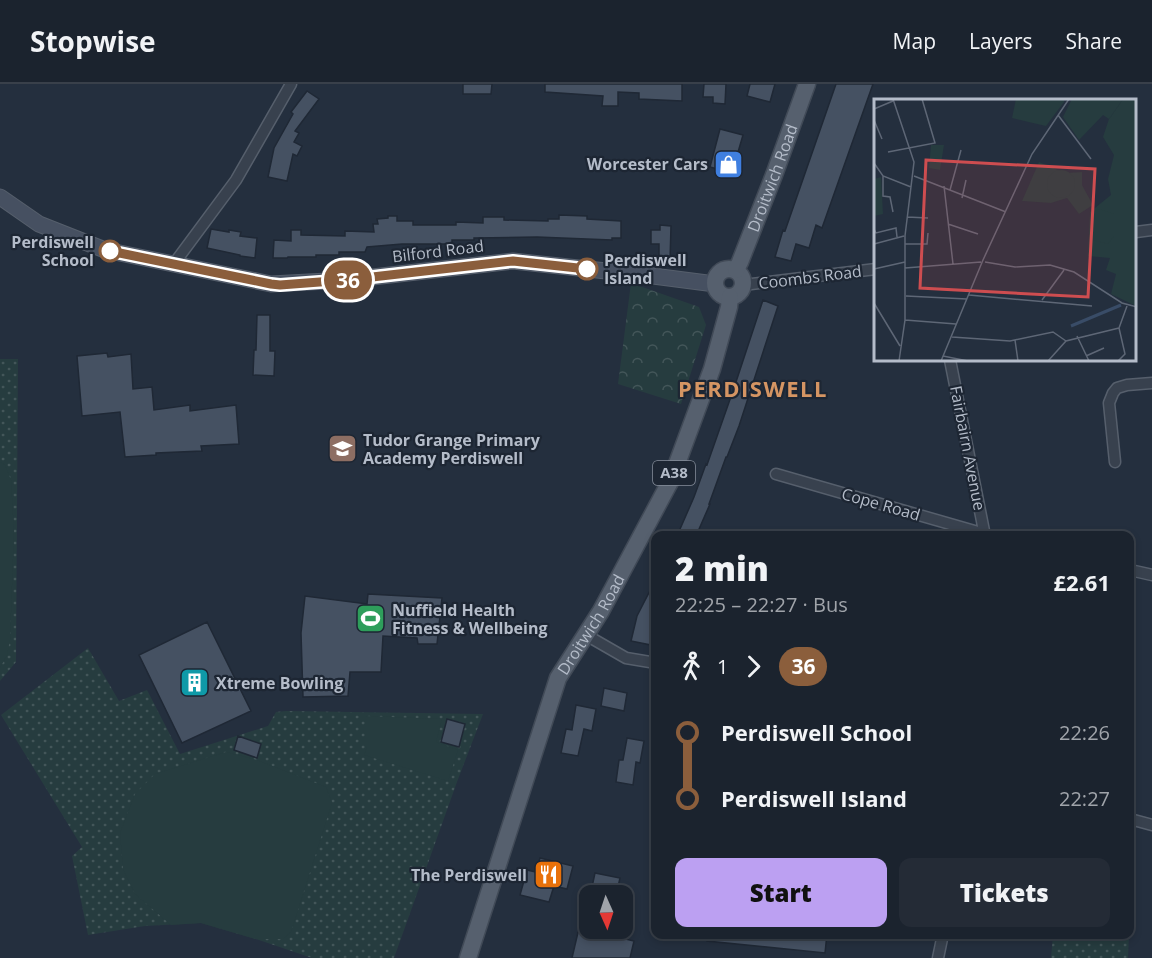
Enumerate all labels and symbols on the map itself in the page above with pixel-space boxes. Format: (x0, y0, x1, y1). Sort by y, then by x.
inset map (874, 99, 1137, 362)
street label: Droitwich Road (742, 121, 803, 235)
shop icon: Worcester Cars (713, 148, 745, 180)
place label: Worcester Cars (587, 153, 708, 175)
place label: Perdiswell School (11, 231, 94, 271)
street label: Bilford Road (391, 234, 485, 268)
marker: Perdiswell School (99, 240, 121, 262)
place label: Perdiswell Island (604, 249, 687, 289)
marker: Perdiswell Island (576, 258, 598, 280)
line badge: 36 (321, 260, 375, 300)
street label: Coombs Road (757, 260, 863, 294)
district label: PERDISWELL (678, 373, 828, 403)
street label: Fairbairn Avenue (945, 384, 991, 512)
place label: Tudor Grange Primary Academy Perdiswell (363, 429, 541, 469)
school or university icon: Tudor Grange Primary Academy Perdiswell (326, 433, 358, 465)
road number: A38 (653, 461, 695, 485)
street label: Cope Road (839, 482, 923, 526)
street label: Droitwich Road (552, 570, 630, 679)
place label: Nuffield Health Fitness & Wellbeing (392, 599, 548, 639)
sports icon: Nuffield Health Fitness & Wellbeing (355, 603, 387, 635)
building icon: Xtreme Bowling (179, 667, 211, 699)
place label: Xtreme Bowling (216, 672, 343, 694)
restaurant icon: The Perdiswell (532, 859, 564, 891)
place label: The Perdiswell (411, 864, 527, 886)
north arrow (579, 885, 633, 939)

